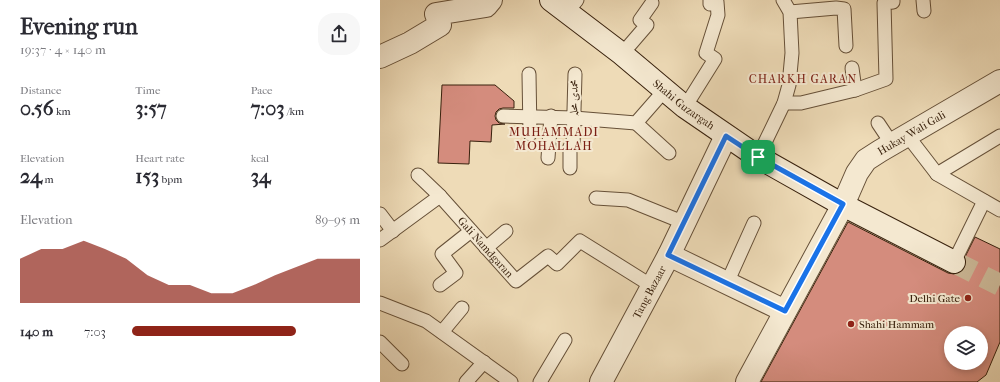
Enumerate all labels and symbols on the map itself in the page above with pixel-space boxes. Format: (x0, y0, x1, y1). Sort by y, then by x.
district label: CHARKH GARAN (749, 72, 857, 86)
street label: Shahi Guzargah (650, 76, 718, 132)
street label: محمدی محلہ (567, 79, 581, 117)
street label: Hukay Wali Gali (875, 107, 948, 158)
district label: MUHAMMADI MOHALLAH (509, 125, 599, 153)
pin (741, 140, 775, 174)
street label: Gali Namdgaran (455, 214, 517, 281)
street label: Tang Bazaar (630, 263, 669, 321)
place label: Delhi Gate (909, 292, 961, 305)
marker: Delhi Gate (963, 293, 973, 303)
place label: Shahi Hammam (859, 318, 935, 331)
marker: Shahi Hammam (846, 319, 856, 329)

